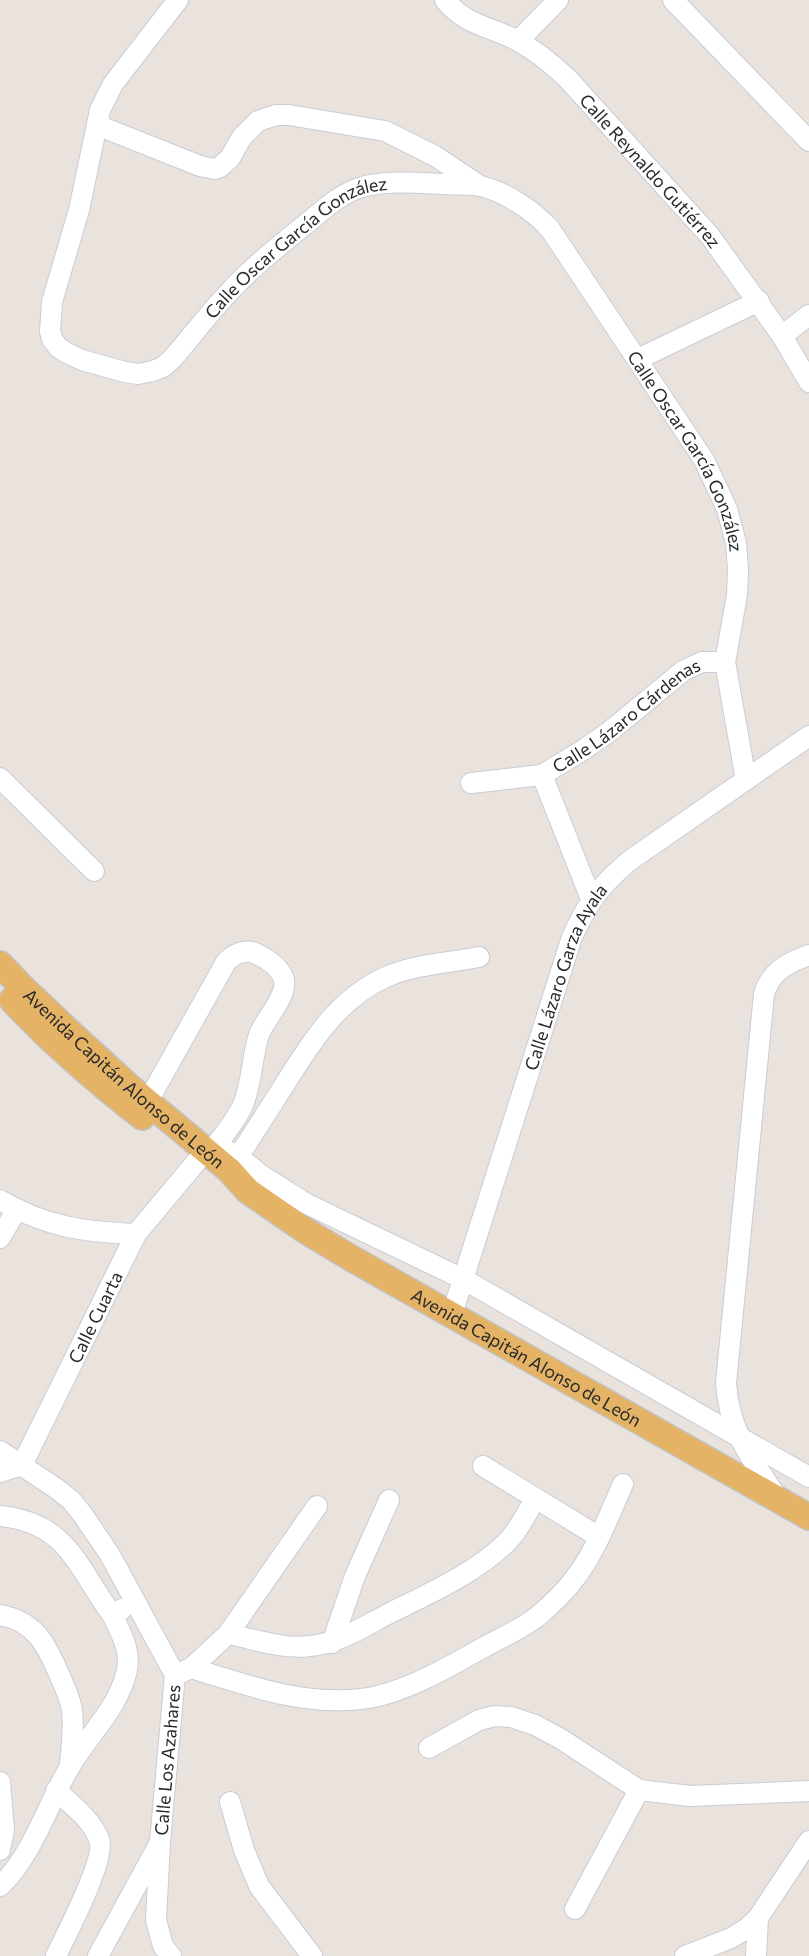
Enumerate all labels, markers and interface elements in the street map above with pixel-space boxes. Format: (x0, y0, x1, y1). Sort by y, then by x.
street label: Calle Reynaldo Gutiérrez (575, 89, 726, 252)
street label: Calle Oscar García González (200, 172, 388, 323)
street label: Calle Oscar García González (623, 346, 748, 553)
street label: Calle Lázaro Cárdenas (548, 653, 704, 777)
street label: Calle Lázaro Garza Ayala (519, 879, 611, 1073)
street label: Avenida Capitán Alonso de León (19, 984, 229, 1173)
street label: Calle Cuarta (63, 1268, 127, 1367)
street label: Avenida Capitán Alonso de León (408, 1283, 645, 1431)
street label: Calle Los Azahares (149, 1684, 185, 1836)

